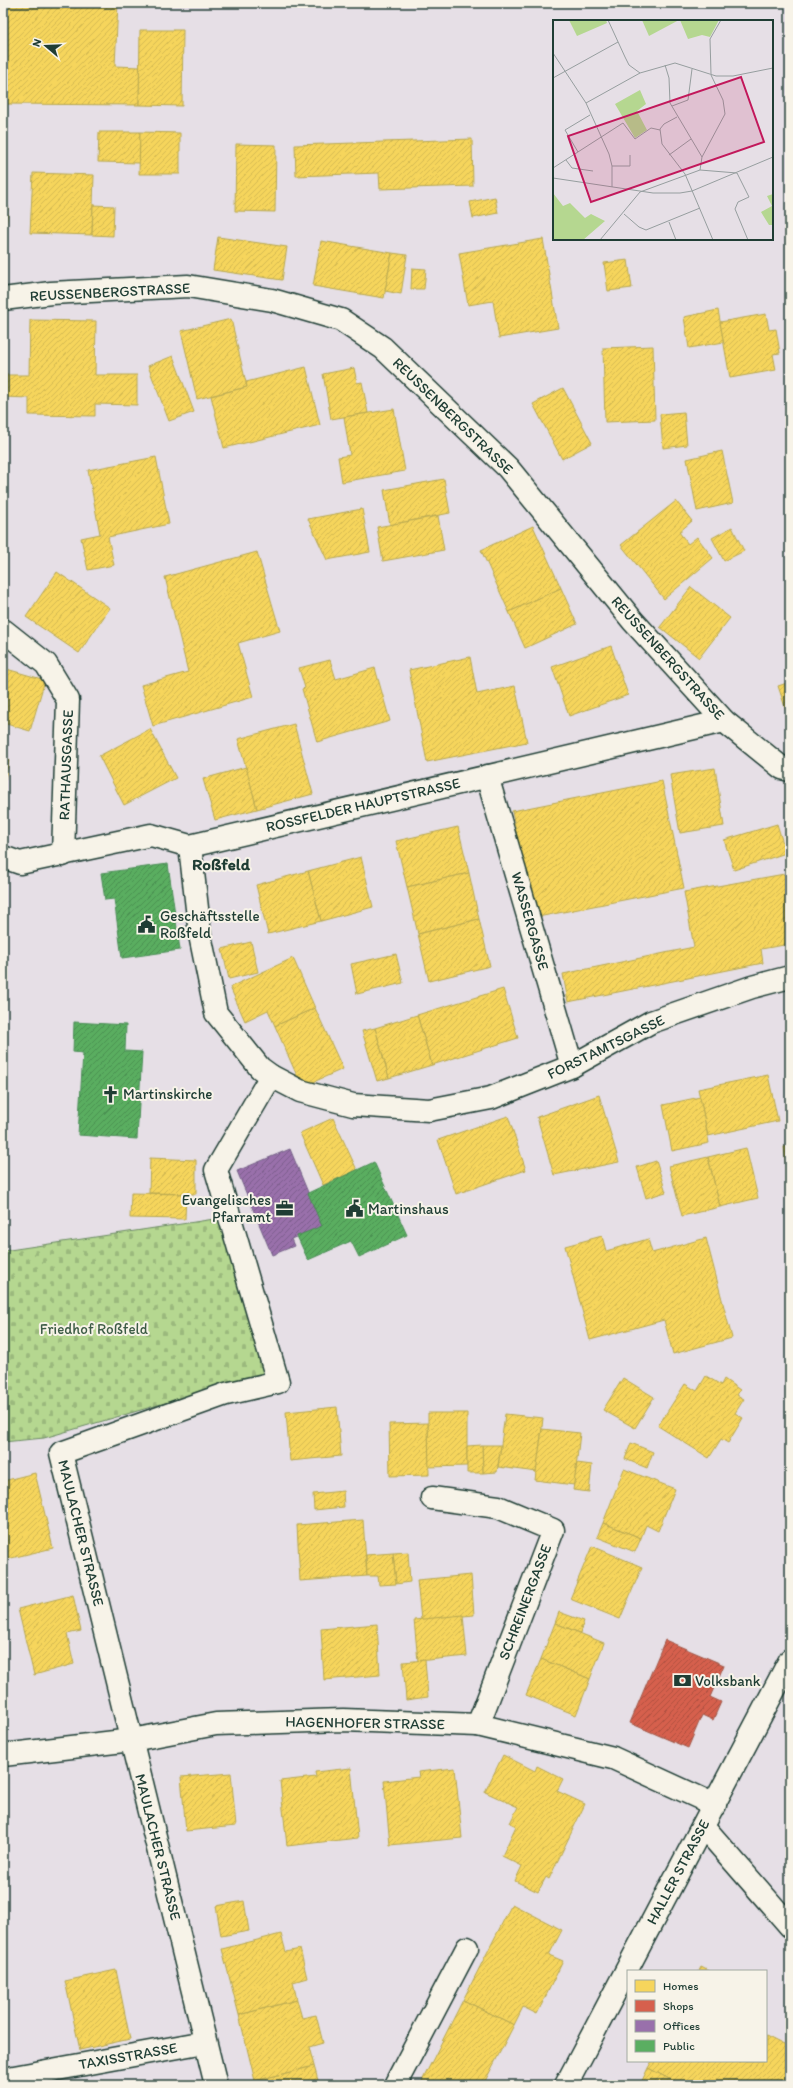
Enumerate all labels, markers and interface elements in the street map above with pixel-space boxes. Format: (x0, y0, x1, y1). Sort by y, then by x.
inset map (553, 20, 773, 240)
north arrow (26, 26, 66, 66)
text: N (30, 37, 44, 49)
street label: REUSSENBERGSTRASSE (29, 279, 191, 305)
street label: REUSSENBERGSTRASSE (389, 354, 517, 478)
street label: REUSSENBERGSTRASSE (608, 592, 728, 724)
street label: RATHAUSGASSE (55, 709, 77, 821)
street label: ROSSFELDER HAUPTSTRASSE (264, 774, 462, 836)
district label: Roßfeld (192, 854, 251, 874)
street label: WASSERGASSE (507, 870, 553, 972)
place label: Geschäftsstelle Roßfeld (160, 907, 260, 942)
public building icon: Geschäftsstelle Roßfeld (137, 915, 157, 935)
street label: FORSTAMTSGASSE (544, 1011, 668, 1083)
church icon: Martinskirche (100, 1084, 120, 1104)
place label: Martinskirche (123, 1085, 212, 1103)
place label: Evangelisches Pfarramt (182, 1191, 271, 1226)
office icon: Evangelisches Pfarramt (274, 1199, 294, 1219)
public building icon: Martinshaus (345, 1199, 365, 1219)
place label: Martinshaus (368, 1200, 449, 1218)
park label: Friedhof Roßfeld (40, 1320, 149, 1338)
street label: MAULACHER STRASSE (54, 1458, 108, 1608)
street label: SCHREINERGASSE (495, 1542, 555, 1662)
bank icon: Volksbank (672, 1671, 692, 1691)
place label: Volksbank (695, 1672, 761, 1690)
street label: HAGENHOFER STRASSE (285, 1713, 445, 1733)
street label: MAULACHER STRASSE (131, 1772, 185, 1922)
street label: HALLER STRASSE (643, 1816, 713, 1928)
legend (627, 1970, 767, 2062)
text: Homes (663, 1979, 699, 1993)
text: Shops (663, 1999, 694, 2013)
text: Offices (663, 2019, 700, 2033)
street label: TAXISSTRASSE (77, 2038, 179, 2074)
text: Public (663, 2039, 695, 2053)

